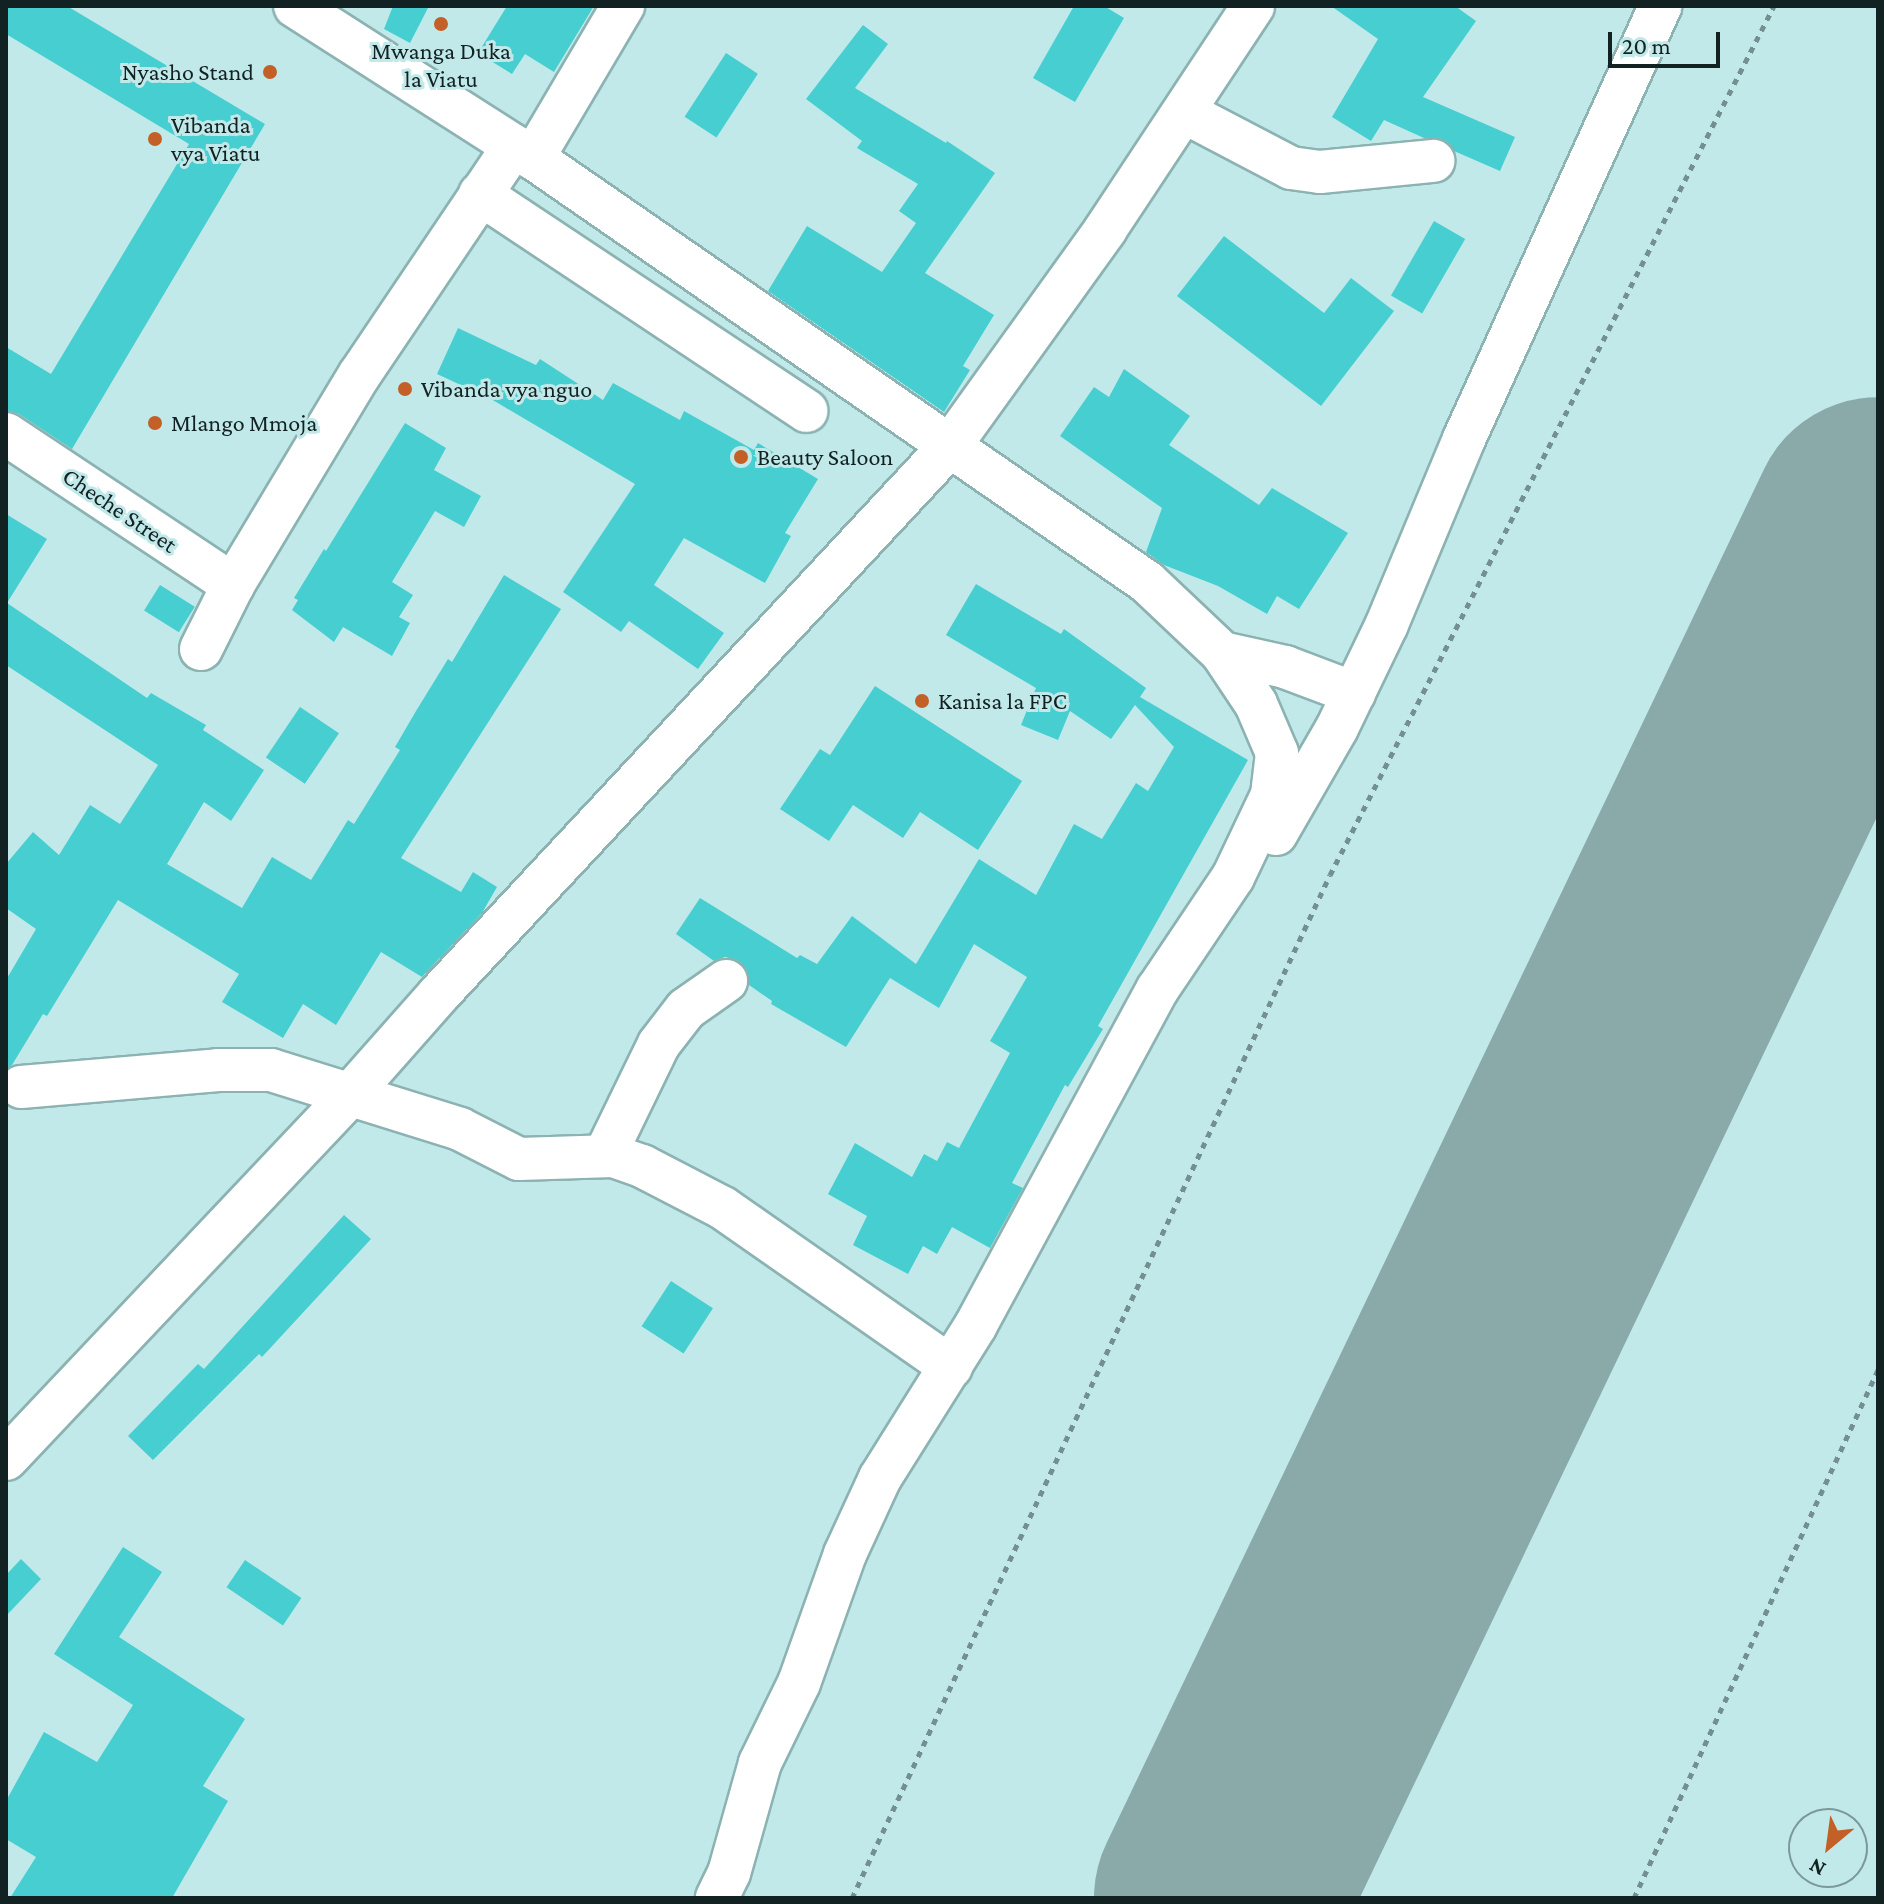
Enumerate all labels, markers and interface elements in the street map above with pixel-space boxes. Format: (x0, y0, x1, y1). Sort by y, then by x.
marker: Mwanga Duka la Viatu (432, 15, 450, 33)
scale bar (1612, 16, 1724, 66)
text: 20 m (1622, 32, 1671, 59)
place label: Mwanga Duka la Viatu (371, 37, 511, 93)
place label: Nyasho Stand (122, 58, 254, 86)
marker: Nyasho Stand (261, 63, 279, 81)
place label: Vibanda vya Viatu (171, 111, 260, 167)
marker: Vibanda vya Viatu (146, 130, 164, 148)
place label: Vibanda vya nguo (421, 375, 592, 403)
marker: Vibanda vya nguo (396, 380, 414, 398)
place label: Mlango Mmoja (171, 409, 317, 437)
marker: Mlango Mmoja (146, 414, 164, 432)
place label: Beauty Saloon (757, 443, 893, 471)
marker: Beauty Saloon (732, 448, 750, 466)
street label: Cheche Street (57, 461, 183, 559)
place label: Kanisa la FPC (938, 687, 1067, 715)
marker: Kanisa la FPC (913, 692, 931, 710)
north arrow (1788, 1808, 1868, 1888)
text: N (1804, 1853, 1830, 1882)

